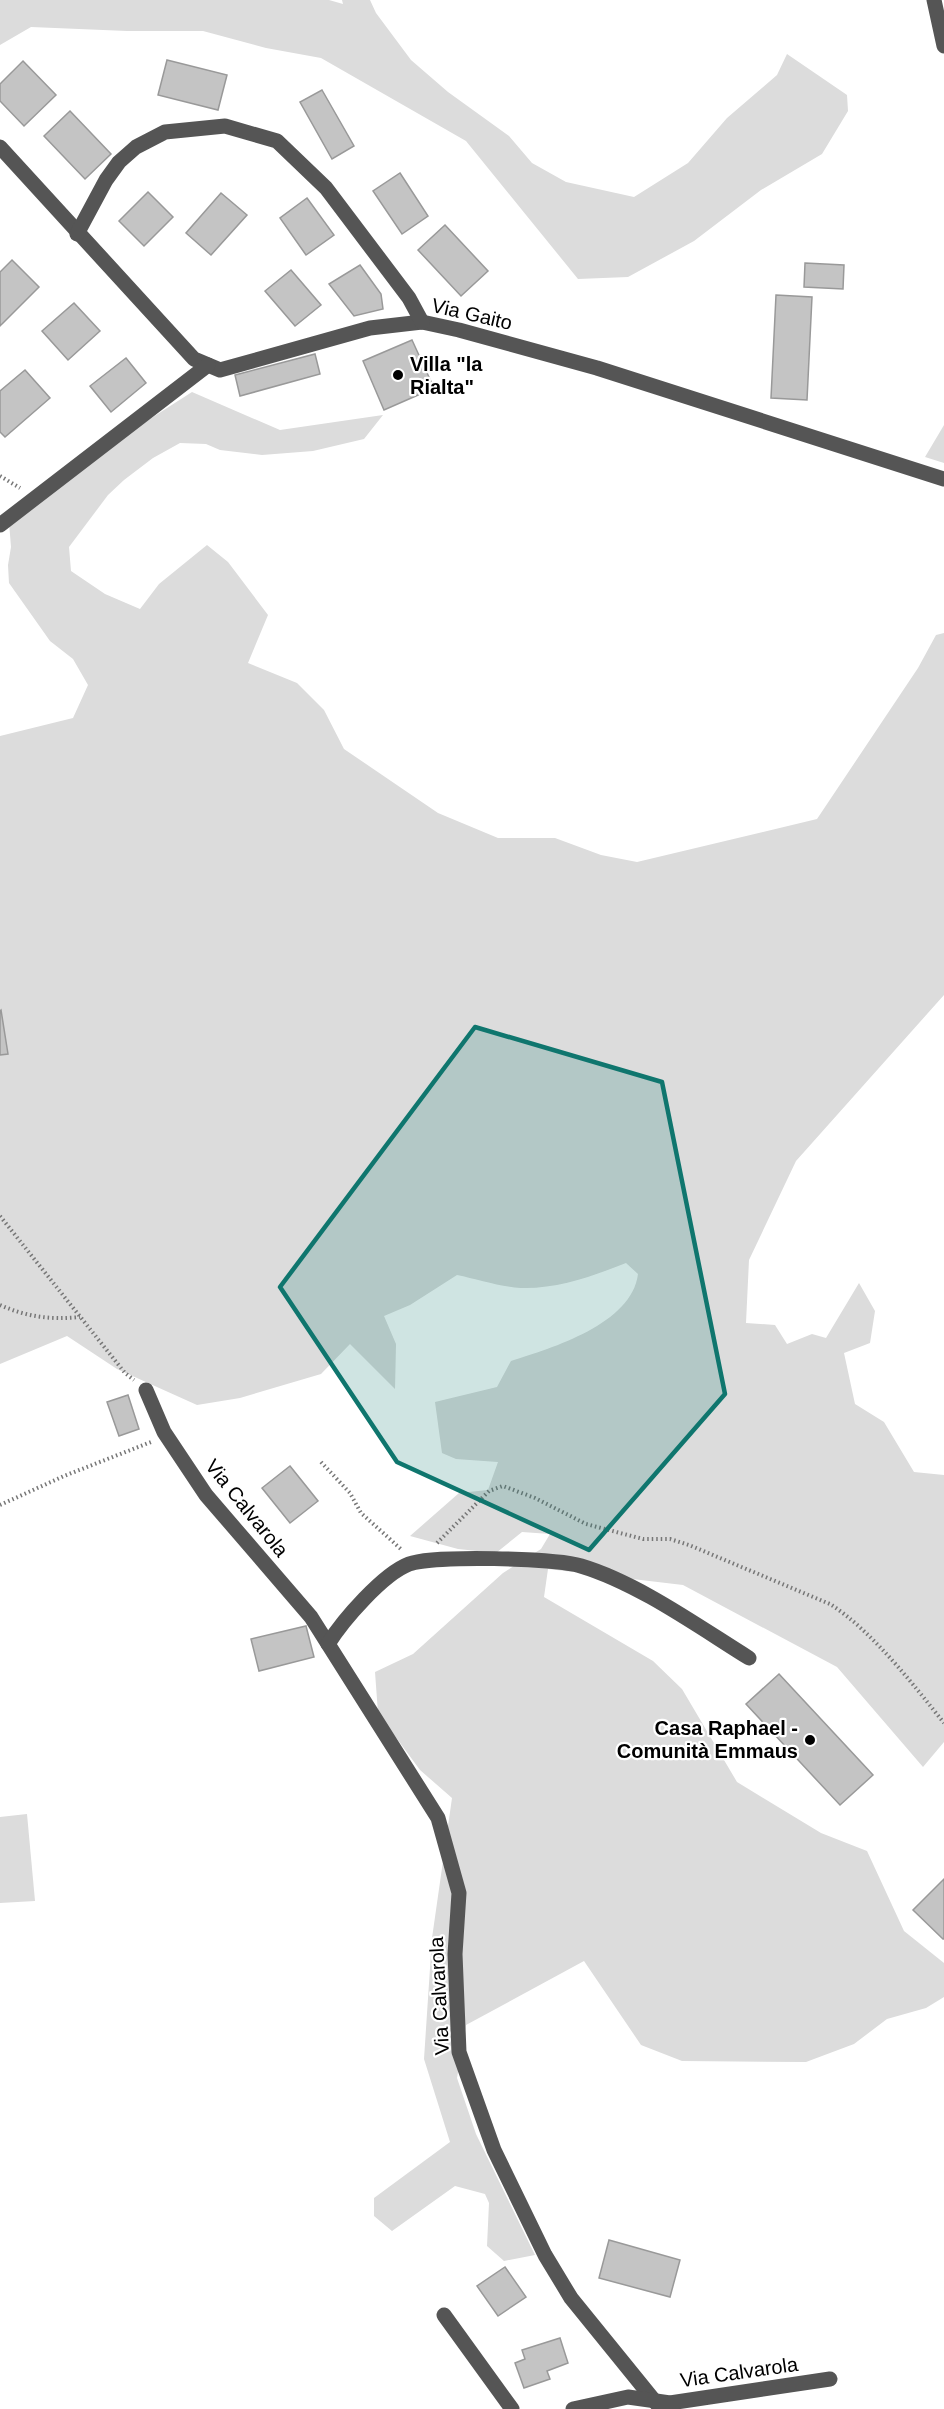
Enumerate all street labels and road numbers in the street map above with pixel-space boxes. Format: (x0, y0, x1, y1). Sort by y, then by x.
street label: Via Gaito (430, 294, 514, 334)
street label: Via Calvarola (201, 1455, 293, 1562)
street label: Via Calvarola (425, 1935, 453, 2056)
street label: Via Calvarola (679, 2353, 800, 2391)

